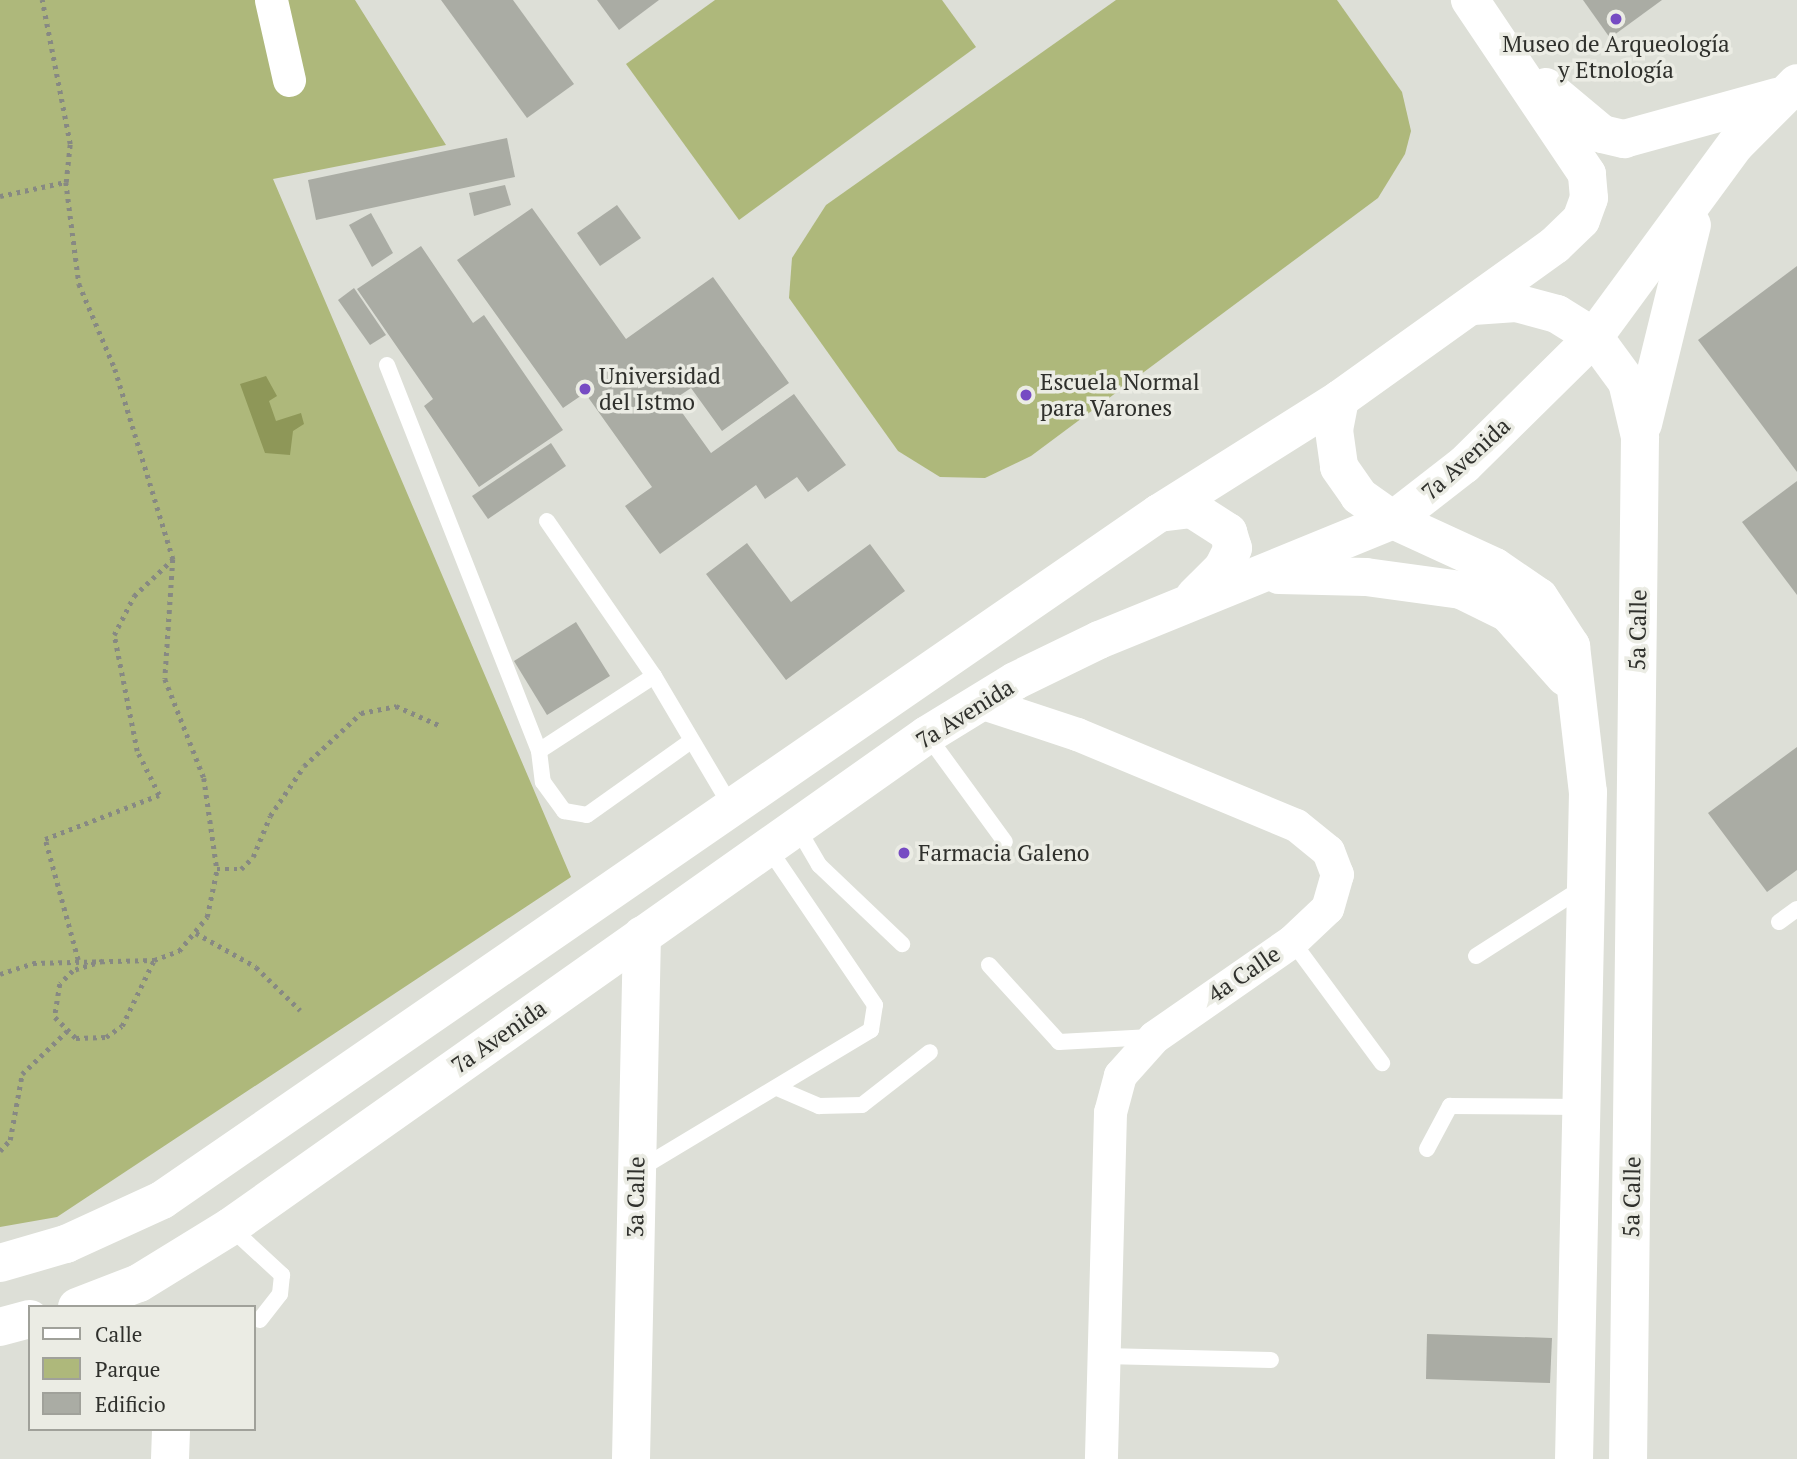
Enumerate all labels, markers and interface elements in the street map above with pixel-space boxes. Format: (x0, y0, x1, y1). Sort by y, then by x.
marker: Museo de Arqueología y Etnología (1608, 11, 1624, 27)
place label: Museo de Arqueología y Etnología (1502, 30, 1730, 84)
place label: Universidad del Istmo (599, 362, 721, 416)
place label: Escuela Normal para Varones (1040, 368, 1200, 422)
marker: Universidad del Istmo (577, 381, 593, 397)
marker: Escuela Normal para Varones (1018, 387, 1034, 403)
street label: 7a Avenida (1416, 412, 1516, 506)
street label: 5a Calle (1623, 589, 1653, 671)
street label: 7a Avenida (911, 673, 1019, 755)
place label: Farmacia Galeno (918, 839, 1090, 867)
marker: Farmacia Galeno (896, 845, 912, 861)
street label: 4a Calle (1203, 940, 1285, 1008)
street label: 7a Avenida (446, 994, 552, 1080)
street label: 3a Calle (621, 1156, 651, 1238)
street label: 5a Calle (1617, 1156, 1647, 1238)
legend (28, 1305, 256, 1431)
text: Calle (95, 1320, 142, 1348)
text: Parque (95, 1355, 160, 1383)
text: Edificio (95, 1390, 166, 1418)

